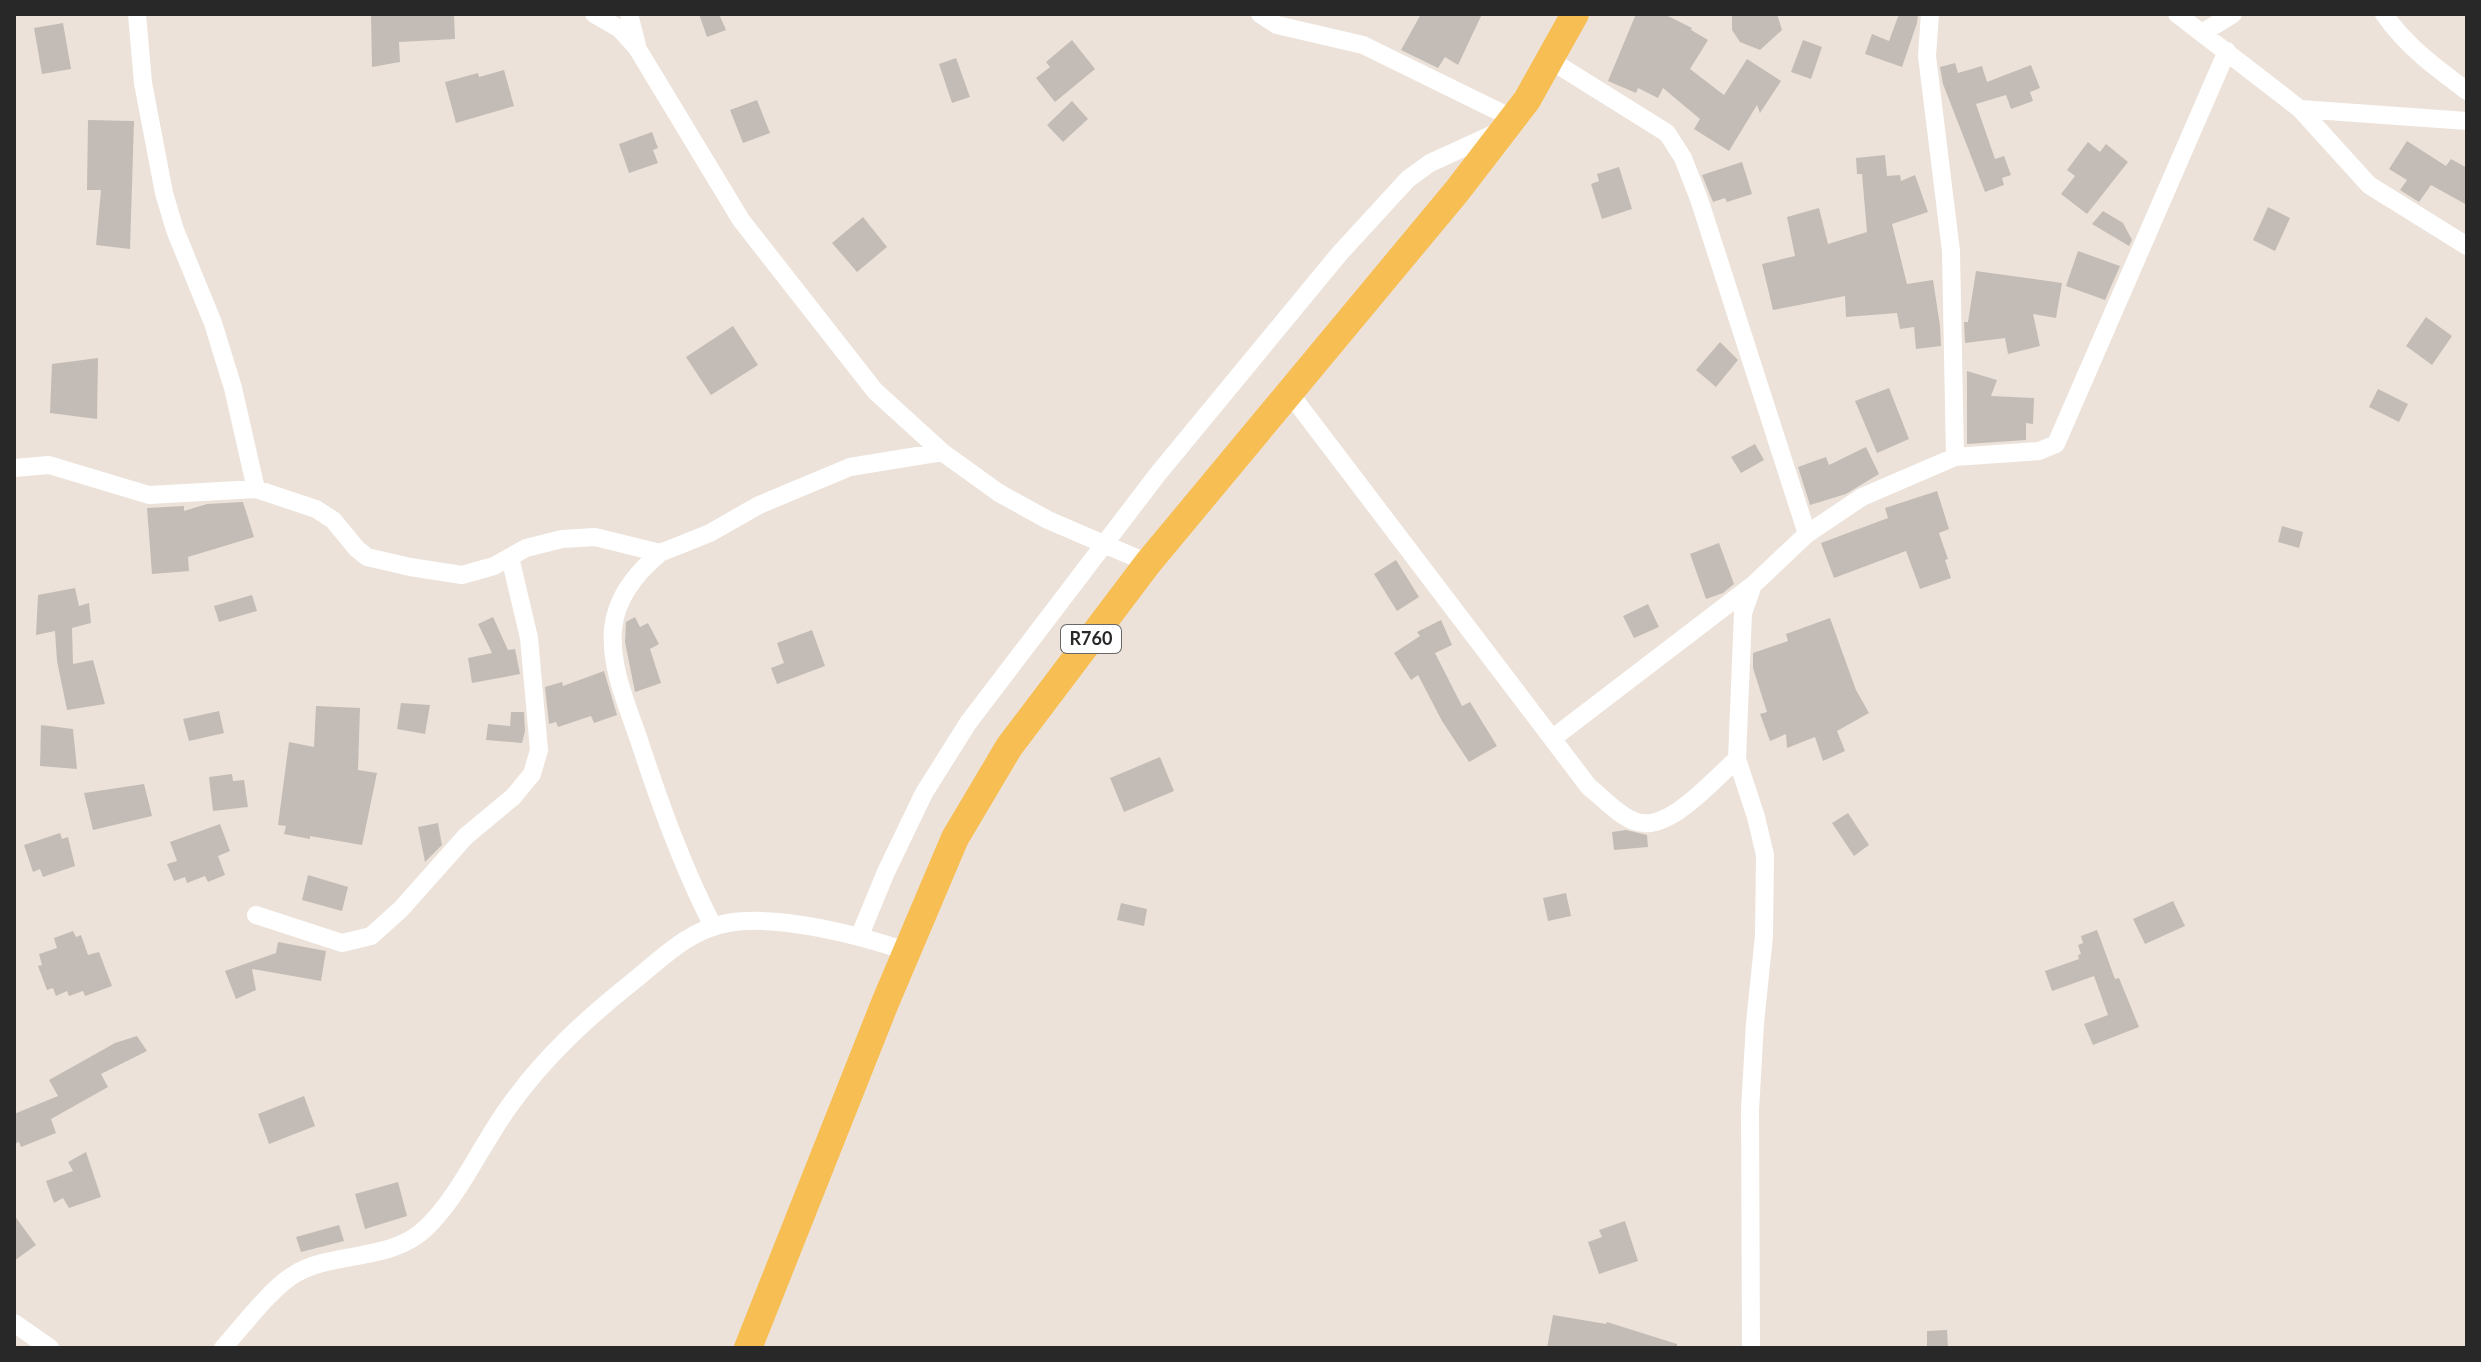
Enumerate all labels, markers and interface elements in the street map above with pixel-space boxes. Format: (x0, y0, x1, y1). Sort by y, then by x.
road number: R760 (1061, 625, 1121, 653)

